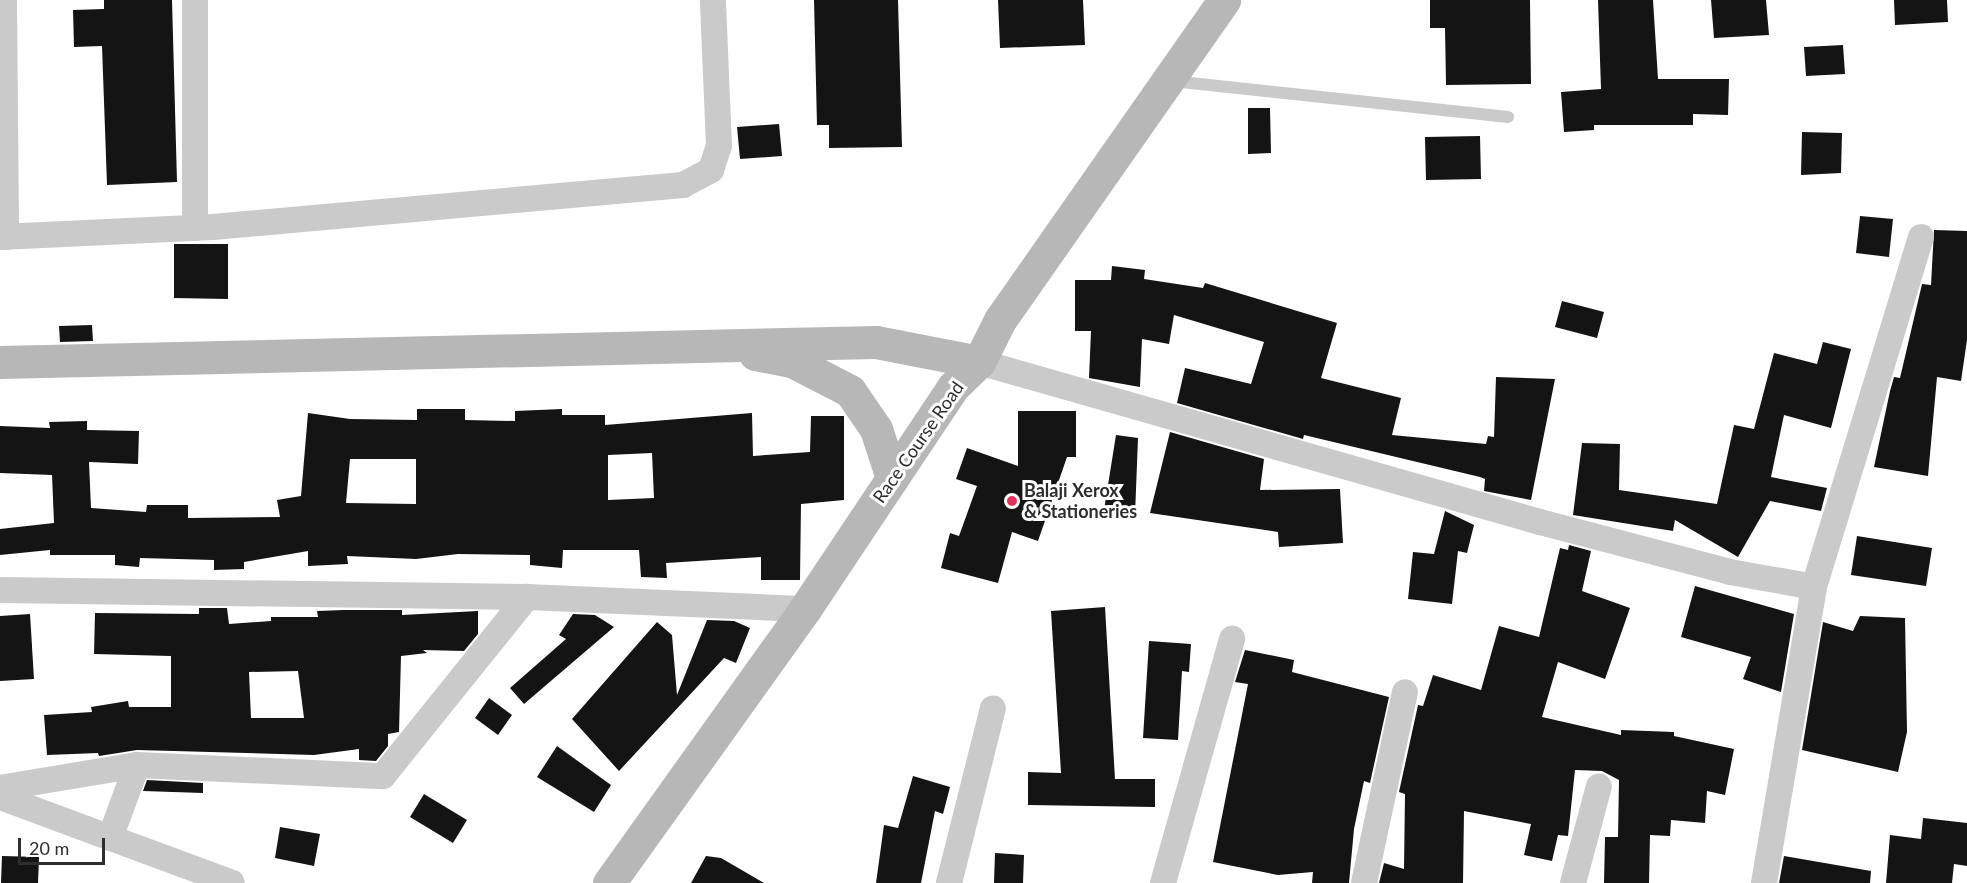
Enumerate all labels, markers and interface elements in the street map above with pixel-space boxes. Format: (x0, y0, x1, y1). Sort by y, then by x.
street label: Race Course Road (868, 377, 968, 507)
place label: Balaji Xerox & Stationeries (1024, 480, 1137, 522)
marker: Balaji Xerox & Stationeries (1005, 494, 1019, 508)
scale bar (21, 826, 108, 864)
text: 20 m (29, 837, 69, 859)

